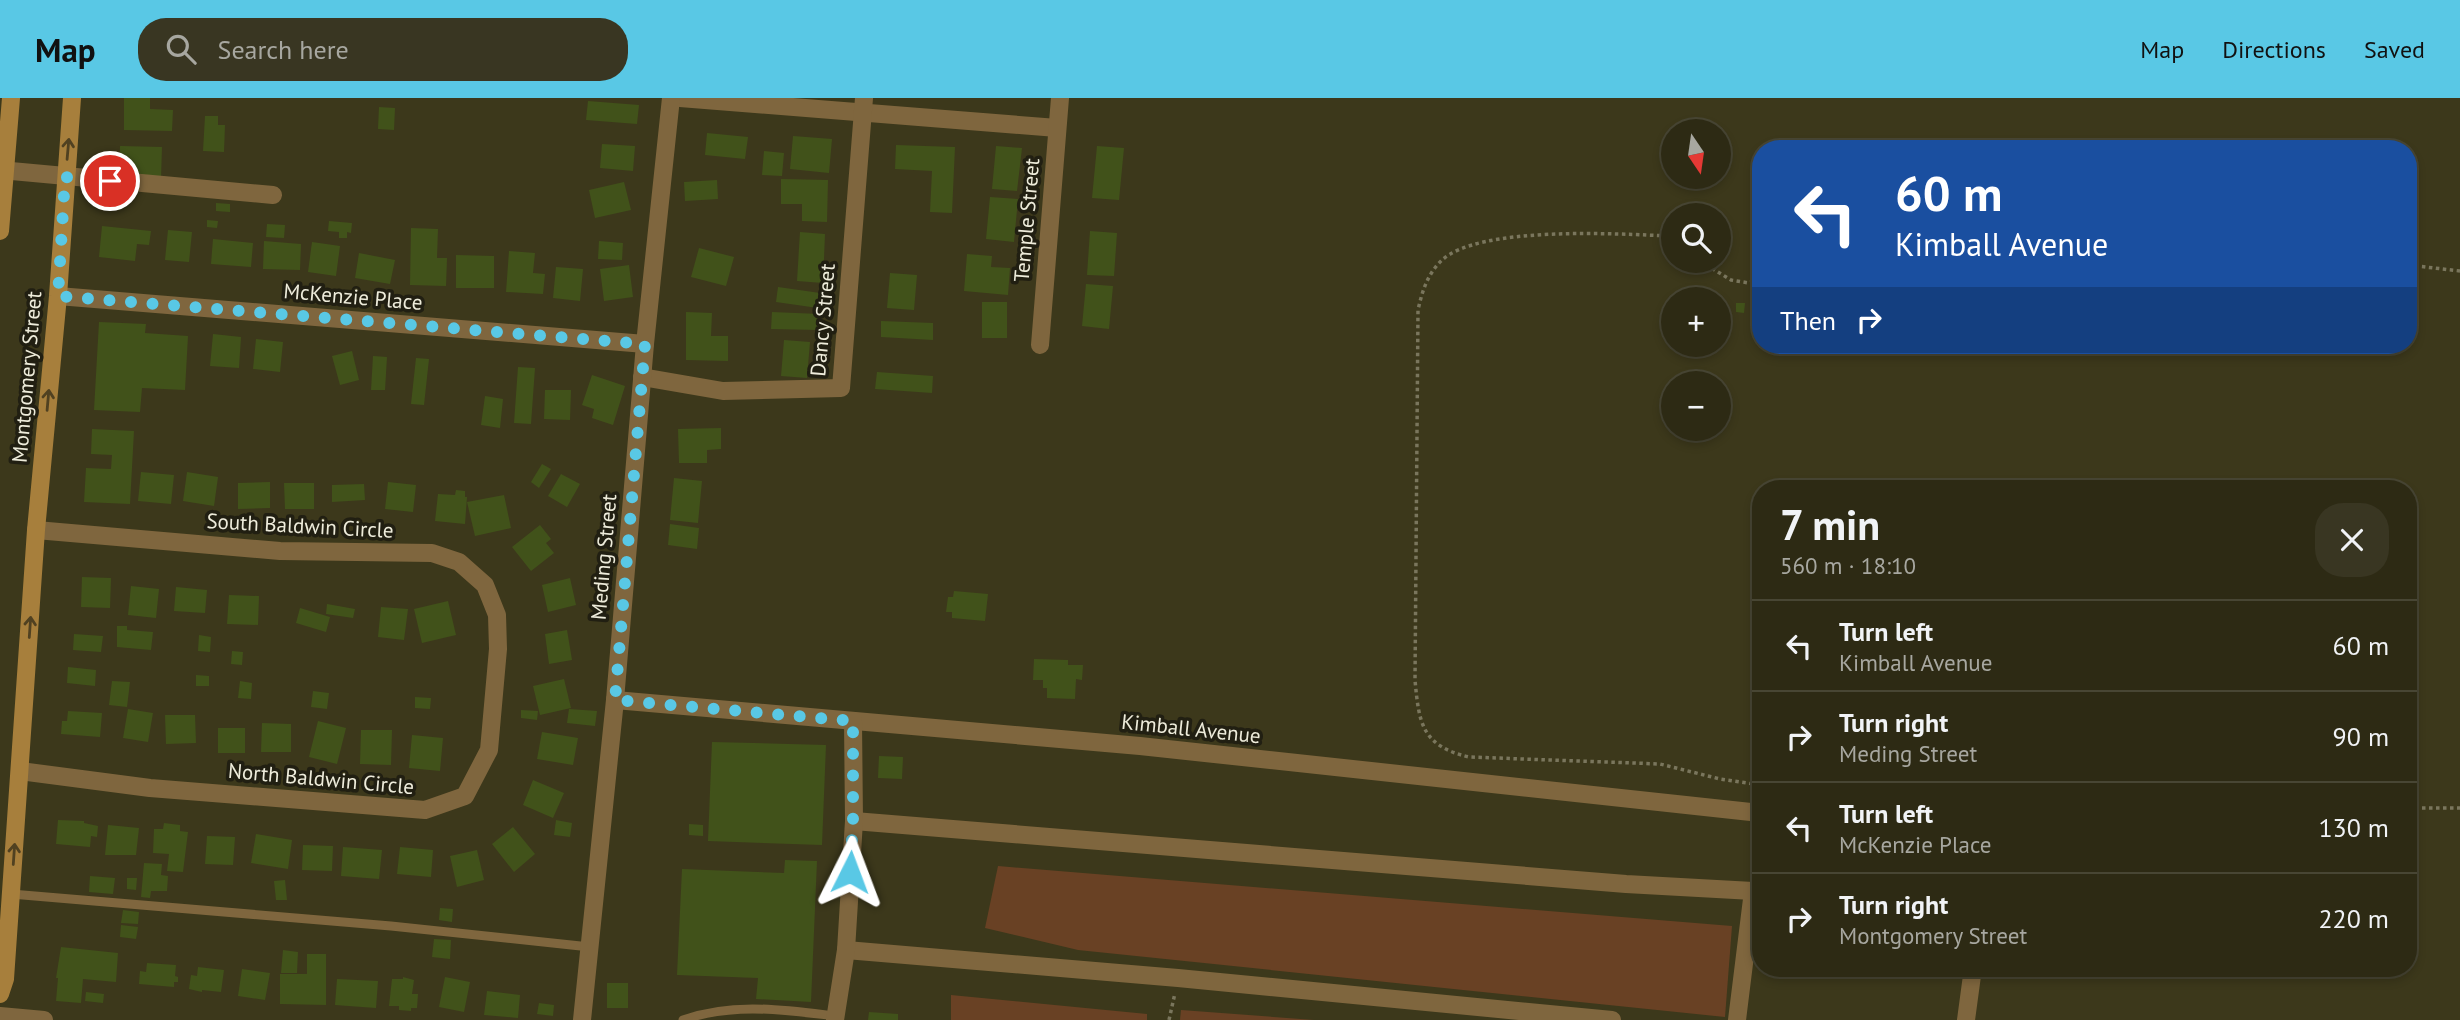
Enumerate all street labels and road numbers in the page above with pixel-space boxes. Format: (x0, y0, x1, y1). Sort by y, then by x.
street label: Temple Street (1008, 157, 1045, 283)
street label: Dancy Street (804, 262, 841, 377)
street label: McKenzie Place (282, 277, 424, 316)
street label: Montgomery Street (6, 290, 47, 464)
street label: Meding Street (585, 493, 622, 621)
street label: South Baldwin Circle (206, 507, 394, 544)
street label: Kimball Avenue (1120, 708, 1262, 749)
street label: North Baldwin Circle (227, 757, 415, 800)

